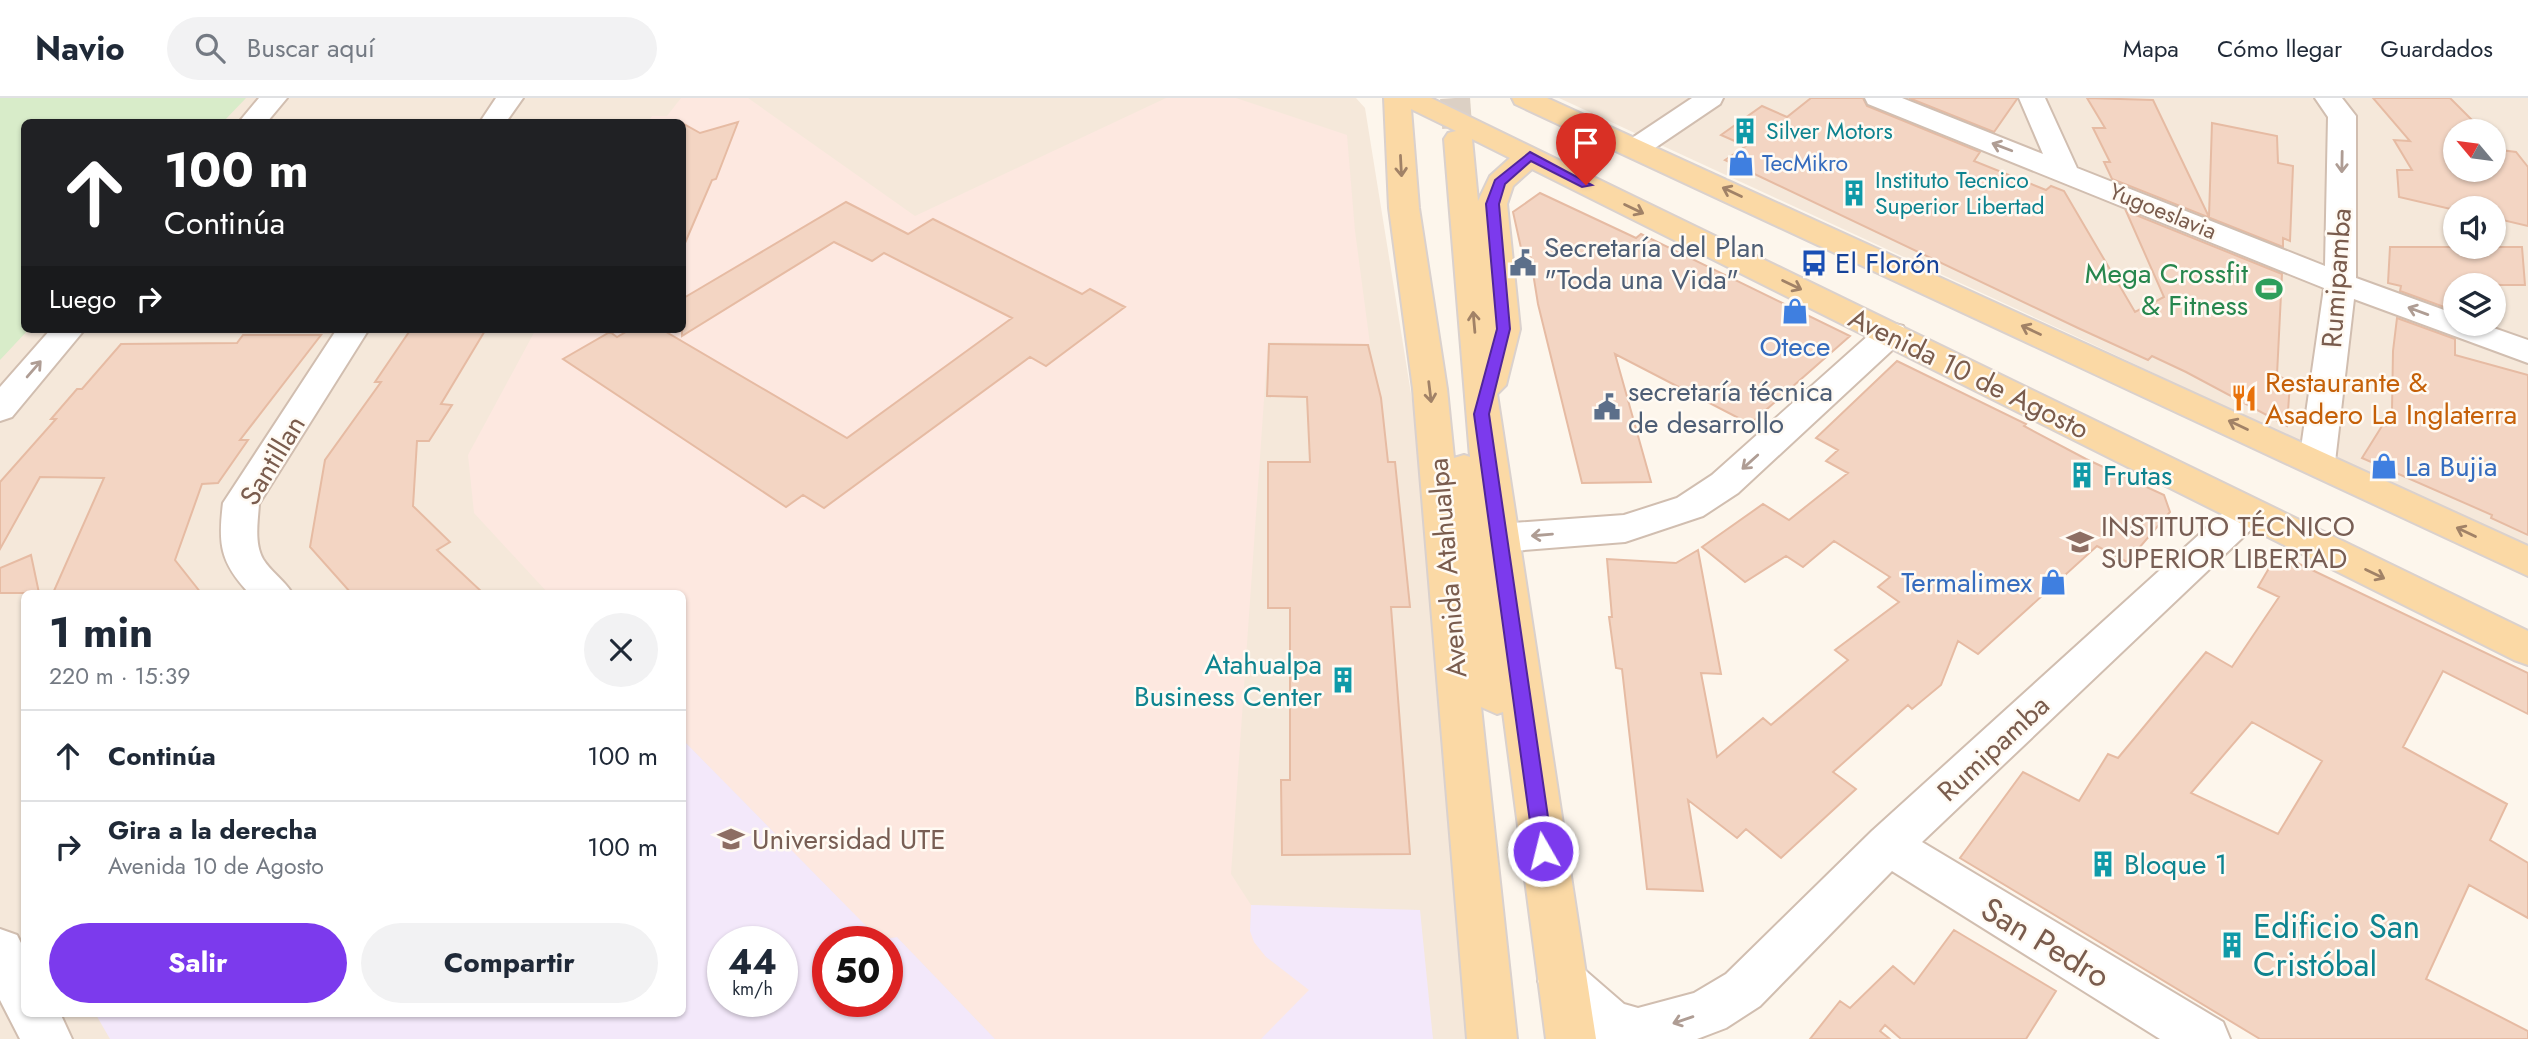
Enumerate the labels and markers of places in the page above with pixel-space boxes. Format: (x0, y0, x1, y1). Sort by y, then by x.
pin (1556, 113, 1616, 185)
place label: Silver Motors (1766, 114, 1893, 148)
building icon: Silver Motors (1730, 116, 1760, 146)
place label: TecMikro (1762, 146, 1848, 180)
shop icon: TecMikro (1726, 148, 1756, 178)
place label: Instituto Tecnico Superior Libertad (1875, 163, 2045, 223)
building icon: Instituto Tecnico Superior Libertad (1839, 178, 1869, 208)
place label: Secretaría del Plan "Toda una Vida" (1544, 227, 1765, 300)
place label: El Florón (1835, 243, 1940, 284)
public building icon: Secretaría del Plan "Toda una Vida" (1508, 248, 1538, 278)
bus stop icon: El Florón (1799, 248, 1829, 278)
place label: Mega Crossfit & Fitness (2085, 253, 2248, 326)
sports icon: Mega Crossfit & Fitness (2254, 274, 2284, 304)
shop icon: Otece (1780, 296, 1810, 326)
place label: Otece (1759, 326, 1831, 367)
place label: Restaurante & Asadero La Inglaterra (2265, 362, 2517, 435)
place label: secretaría técnica de desarrollo (1628, 371, 1833, 444)
restaurant icon: Restaurante & Asadero La Inglaterra (2229, 383, 2259, 413)
public building icon: secretaría técnica de desarrollo (1592, 392, 1622, 422)
place label: La Bujia (2405, 446, 2498, 487)
shop icon: La Bujia (2369, 451, 2399, 481)
place label: Frutas (2103, 455, 2172, 496)
building icon: Frutas (2067, 460, 2097, 490)
place label: INSTITUTO TÉCNICO SUPERIOR LIBERTAD (2101, 506, 2355, 579)
school or university icon: INSTITUTO TÉCNICO SUPERIOR LIBERTAD (2065, 527, 2095, 557)
place label: Termalimex (1901, 562, 2032, 603)
shop icon: Termalimex (2038, 567, 2068, 597)
place label: Atahualpa Business Center (1134, 644, 1322, 717)
building icon: Atahualpa Business Center (1328, 665, 1358, 695)
place label: Universidad UTE (752, 819, 946, 860)
school or university icon: Universidad UTE (716, 824, 746, 854)
place label: Bloque 1 (2124, 844, 2227, 885)
building icon: Bloque 1 (2088, 849, 2118, 879)
place label: Edificio San Cristóbal (2253, 903, 2420, 988)
building icon: Edificio San Cristóbal (2217, 930, 2247, 960)

